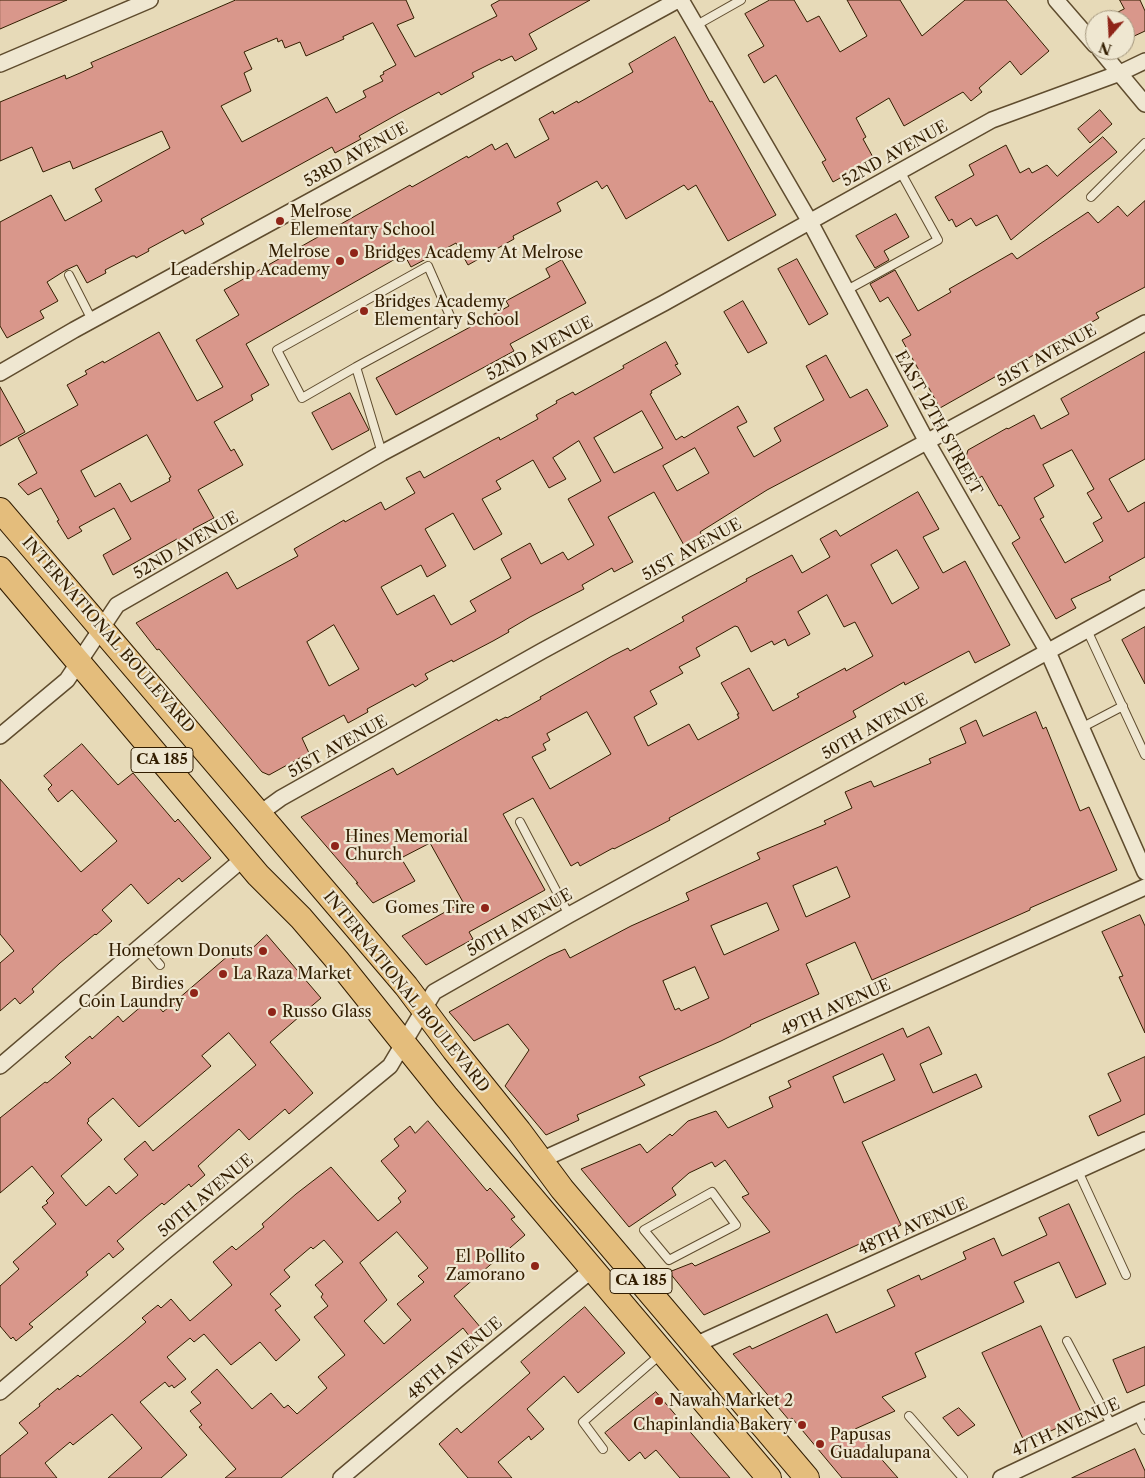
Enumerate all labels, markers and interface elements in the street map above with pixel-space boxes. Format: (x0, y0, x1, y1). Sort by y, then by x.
north arrow (1085, 10, 1135, 60)
text: N (1097, 38, 1114, 59)
street label: 52ND AVENUE (839, 117, 951, 191)
street label: 53RD AVENUE (301, 118, 411, 192)
place label: Melrose Elementary School (290, 202, 435, 240)
marker: Melrose Elementary School (274, 215, 286, 227)
place label: Melrose Leadership Academy (170, 242, 330, 280)
place label: Bridges Academy At Melrose (364, 243, 583, 263)
marker: Bridges Academy At Melrose (348, 247, 360, 259)
marker: Melrose Leadership Academy (334, 255, 346, 267)
place label: Bridges Academy Elementary School (374, 292, 519, 330)
marker: Bridges Academy Elementary School (358, 305, 370, 317)
street label: 52ND AVENUE (483, 313, 597, 385)
street label: 51ST AVENUE (994, 321, 1100, 391)
street label: EAST 12TH STREET (890, 348, 986, 498)
street label: 52ND AVENUE (130, 508, 242, 584)
street label: 51ST AVENUE (639, 515, 745, 585)
street label: INTERNATIONAL BOULEVARD (18, 533, 198, 737)
street label: 50TH AVENUE (819, 690, 931, 764)
street label: 51ST AVENUE (285, 712, 391, 782)
road number: CA 185 (131, 748, 193, 772)
place label: Hines Memorial Church (345, 827, 468, 865)
marker: Hines Memorial Church (329, 840, 341, 852)
street label: 50TH AVENUE (464, 885, 576, 961)
street label: INTERNATIONAL BOULEVARD (319, 887, 493, 1097)
place label: Gomes Tire (385, 898, 475, 918)
marker: Gomes Tire (479, 902, 491, 914)
place label: Hometown Donuts (108, 941, 253, 961)
marker: Hometown Donuts (257, 945, 269, 957)
place label: La Raza Market (233, 964, 352, 984)
marker: La Raza Market (217, 968, 229, 980)
place label: Birdies Coin Laundry (79, 974, 184, 1012)
street label: 49TH AVENUE (778, 975, 894, 1041)
marker: Birdies Coin Laundry (188, 987, 200, 999)
place label: Russo Glass (282, 1002, 372, 1022)
marker: Russo Glass (266, 1006, 278, 1018)
street label: 50TH AVENUE (154, 1151, 258, 1241)
street label: 48TH AVENUE (855, 1194, 971, 1260)
place label: El Pollito Zamorano (446, 1247, 525, 1285)
marker: El Pollito Zamorano (529, 1260, 541, 1272)
road number: CA 185 (610, 1268, 672, 1294)
street label: 48TH AVENUE (403, 1314, 507, 1404)
place label: Nawah Market 2 (669, 1391, 793, 1411)
marker: Nawah Market 2 (653, 1395, 665, 1407)
street label: 47TH AVENUE (1009, 1395, 1123, 1461)
place label: Chapinlandia Bakery (633, 1415, 792, 1435)
marker: Chapinlandia Bakery (796, 1419, 808, 1431)
place label: Papusas Guadalupana (830, 1425, 931, 1463)
marker: Papusas Guadalupana (814, 1438, 826, 1450)

